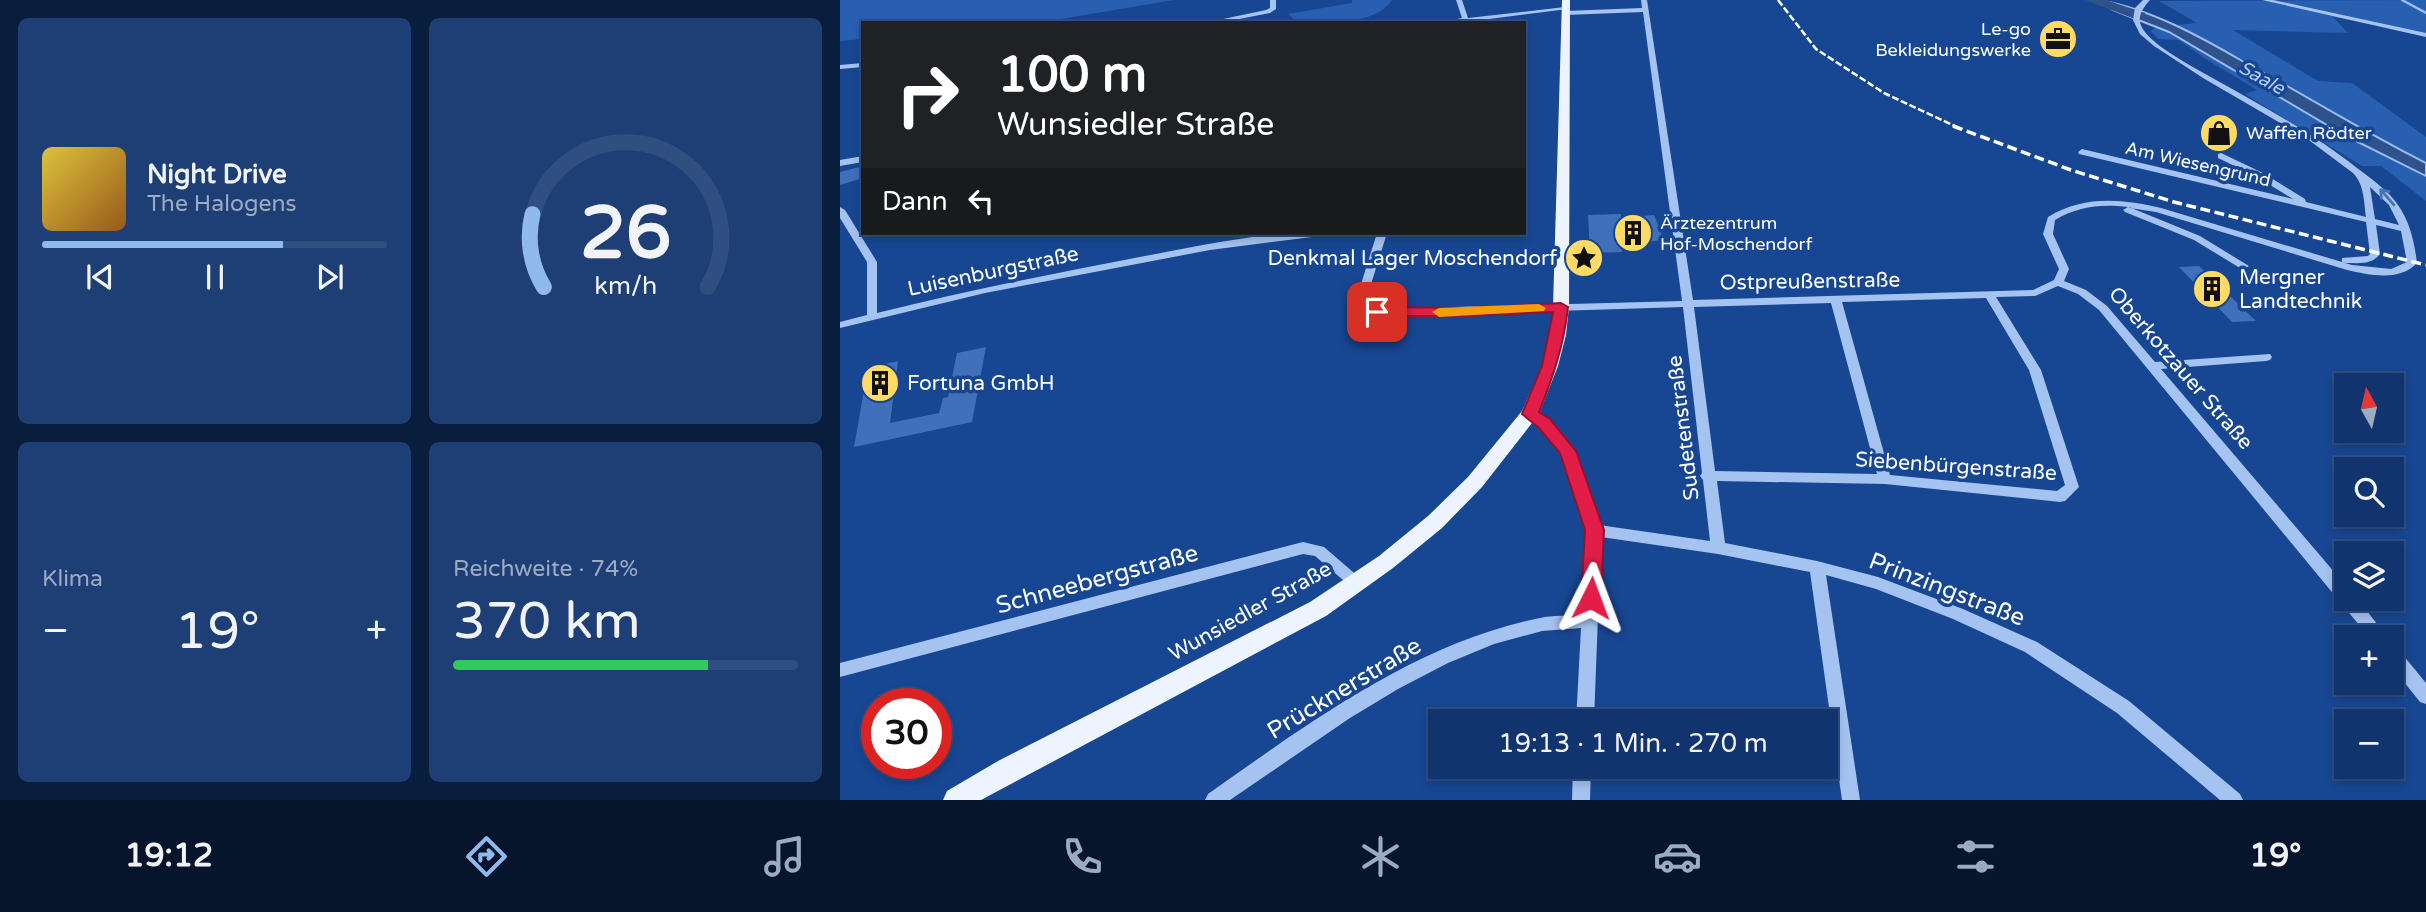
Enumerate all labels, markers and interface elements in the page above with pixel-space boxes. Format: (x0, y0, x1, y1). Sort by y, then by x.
place label: Le-go Bekleidungswerke (1875, 18, 2031, 61)
office icon: Le-go Bekleidungswerke (2037, 18, 2079, 60)
text: 100 m (997, 46, 1147, 105)
icon: right (882, 49, 973, 140)
water label: Saale (2235, 56, 2289, 100)
text: Wunsiedler Straße (997, 106, 1274, 144)
shop icon: Waffen Rödter (2198, 112, 2240, 154)
place label: Waffen Rödter (2246, 122, 2372, 144)
street label: Am Wiesengrund (2123, 137, 2273, 191)
text: Night Drive (147, 159, 287, 190)
icon: left (962, 182, 1000, 220)
text: Dann (882, 186, 948, 217)
one-way arrow (2379, 189, 2395, 207)
text: The Halogens (147, 190, 296, 218)
text: 26 (580, 191, 671, 279)
building icon: Ärztezentrum Hof-Moschendorf (1612, 212, 1654, 254)
place label: Ärztezentrum Hof-Moschendorf (1660, 212, 1812, 255)
place icon: Denkmal Lager Moschendorf (1563, 237, 1605, 279)
street label: Luisenburgstraße (905, 241, 1081, 302)
place label: Denkmal Lager Moschendorf (1268, 246, 1557, 271)
icon: previous (81, 258, 119, 296)
icon: pause (196, 258, 234, 296)
icon: next (311, 258, 349, 296)
place label: Mergner Landtechnik (2239, 265, 2362, 314)
street label: Ostpreußenstraße (1720, 267, 1901, 296)
building icon: Mergner Landtechnik (2191, 268, 2233, 310)
text: km/h (594, 271, 657, 301)
pin (1347, 282, 1407, 342)
street label: Oberkotzauer Straße (2103, 282, 2258, 455)
icon: arrive (1358, 293, 1396, 331)
street label: Sudetenstraße (1662, 354, 1705, 502)
building icon: Fortuna GmbH (859, 362, 901, 404)
place label: Fortuna GmbH (907, 371, 1055, 396)
north arrow (2334, 373, 2404, 443)
map controls (2334, 373, 2404, 779)
street label: Siebenbürgenstraße (1854, 447, 2058, 486)
button: search (2334, 457, 2404, 527)
street label: Schneebergstraße (993, 539, 1201, 620)
button: layers (2334, 541, 2404, 611)
street label: Prinzingstraße (1865, 546, 2029, 633)
text: Reichweite · 74% (453, 555, 638, 583)
street label: Wunsiedler Straße (1165, 556, 1336, 666)
position arrow (1554, 561, 1628, 635)
text: Klima (42, 565, 103, 593)
text: 370 km (453, 590, 641, 653)
text: 19° (175, 600, 260, 663)
text: − (42, 608, 69, 654)
text: + (366, 608, 387, 654)
button: + (2334, 625, 2404, 695)
street label: Prücknerstraße (1262, 631, 1427, 746)
speed limit sign: 30 (861, 688, 952, 779)
button: − (2334, 709, 2404, 779)
text: 19:13 · 1 Min. · 270 m (1498, 728, 1768, 759)
icon: directions (462, 832, 511, 881)
icon: music (760, 832, 809, 881)
icon: phone (1058, 832, 1107, 881)
icon: climate (1356, 832, 1405, 881)
icon: car (1653, 832, 1702, 881)
icon: filters (1951, 832, 2000, 881)
text: 19:12 (124, 837, 213, 875)
text: 19° (2249, 837, 2301, 875)

